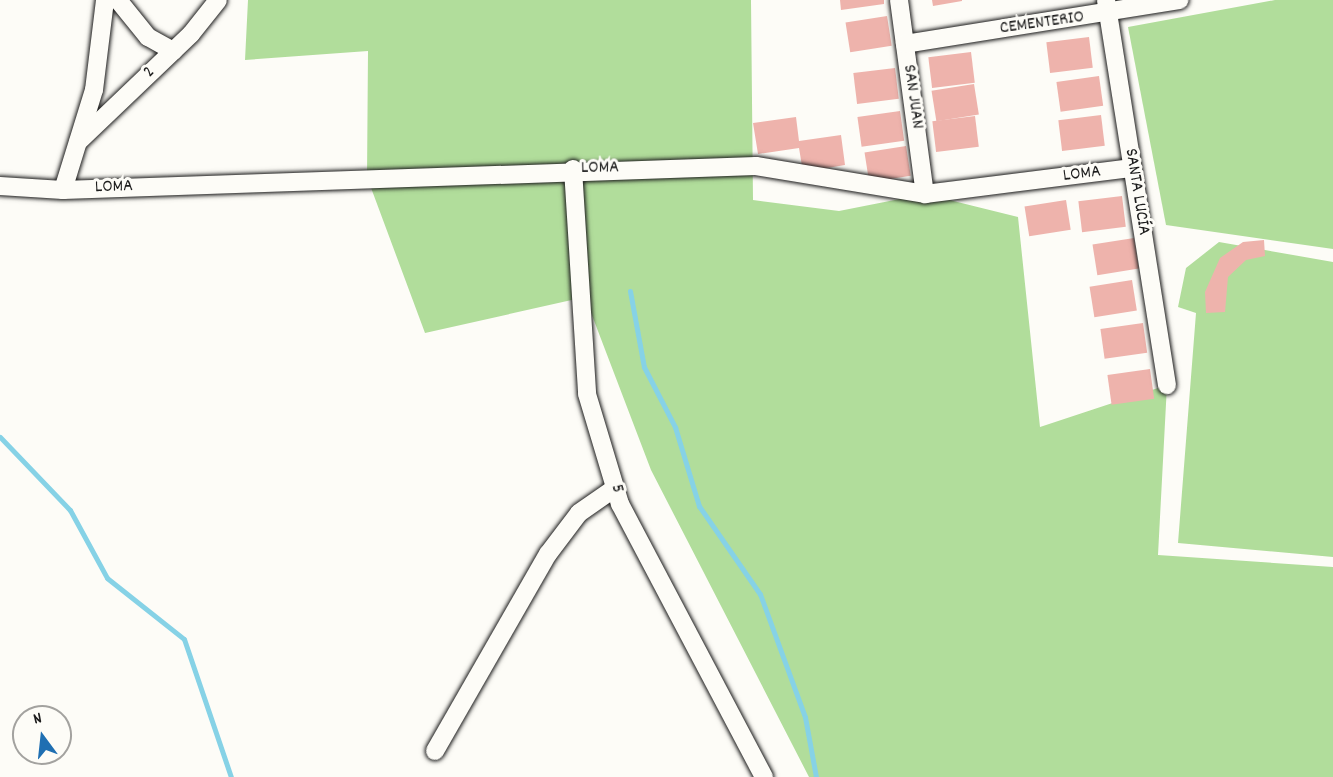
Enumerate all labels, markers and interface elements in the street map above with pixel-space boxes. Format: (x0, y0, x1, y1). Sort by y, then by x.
street label: CEMENTERIO (999, 7, 1085, 41)
street label: 2 (140, 62, 160, 84)
street label: SAN JUAN (897, 63, 927, 131)
street label: SANTA LUCÍA (1118, 147, 1154, 237)
street label: LOMA (581, 158, 619, 180)
street label: LOMA (1062, 162, 1102, 188)
street label: LOMA (95, 177, 133, 199)
street label: 5 (604, 482, 628, 496)
north arrow (12, 705, 72, 765)
text: N (31, 707, 45, 731)

